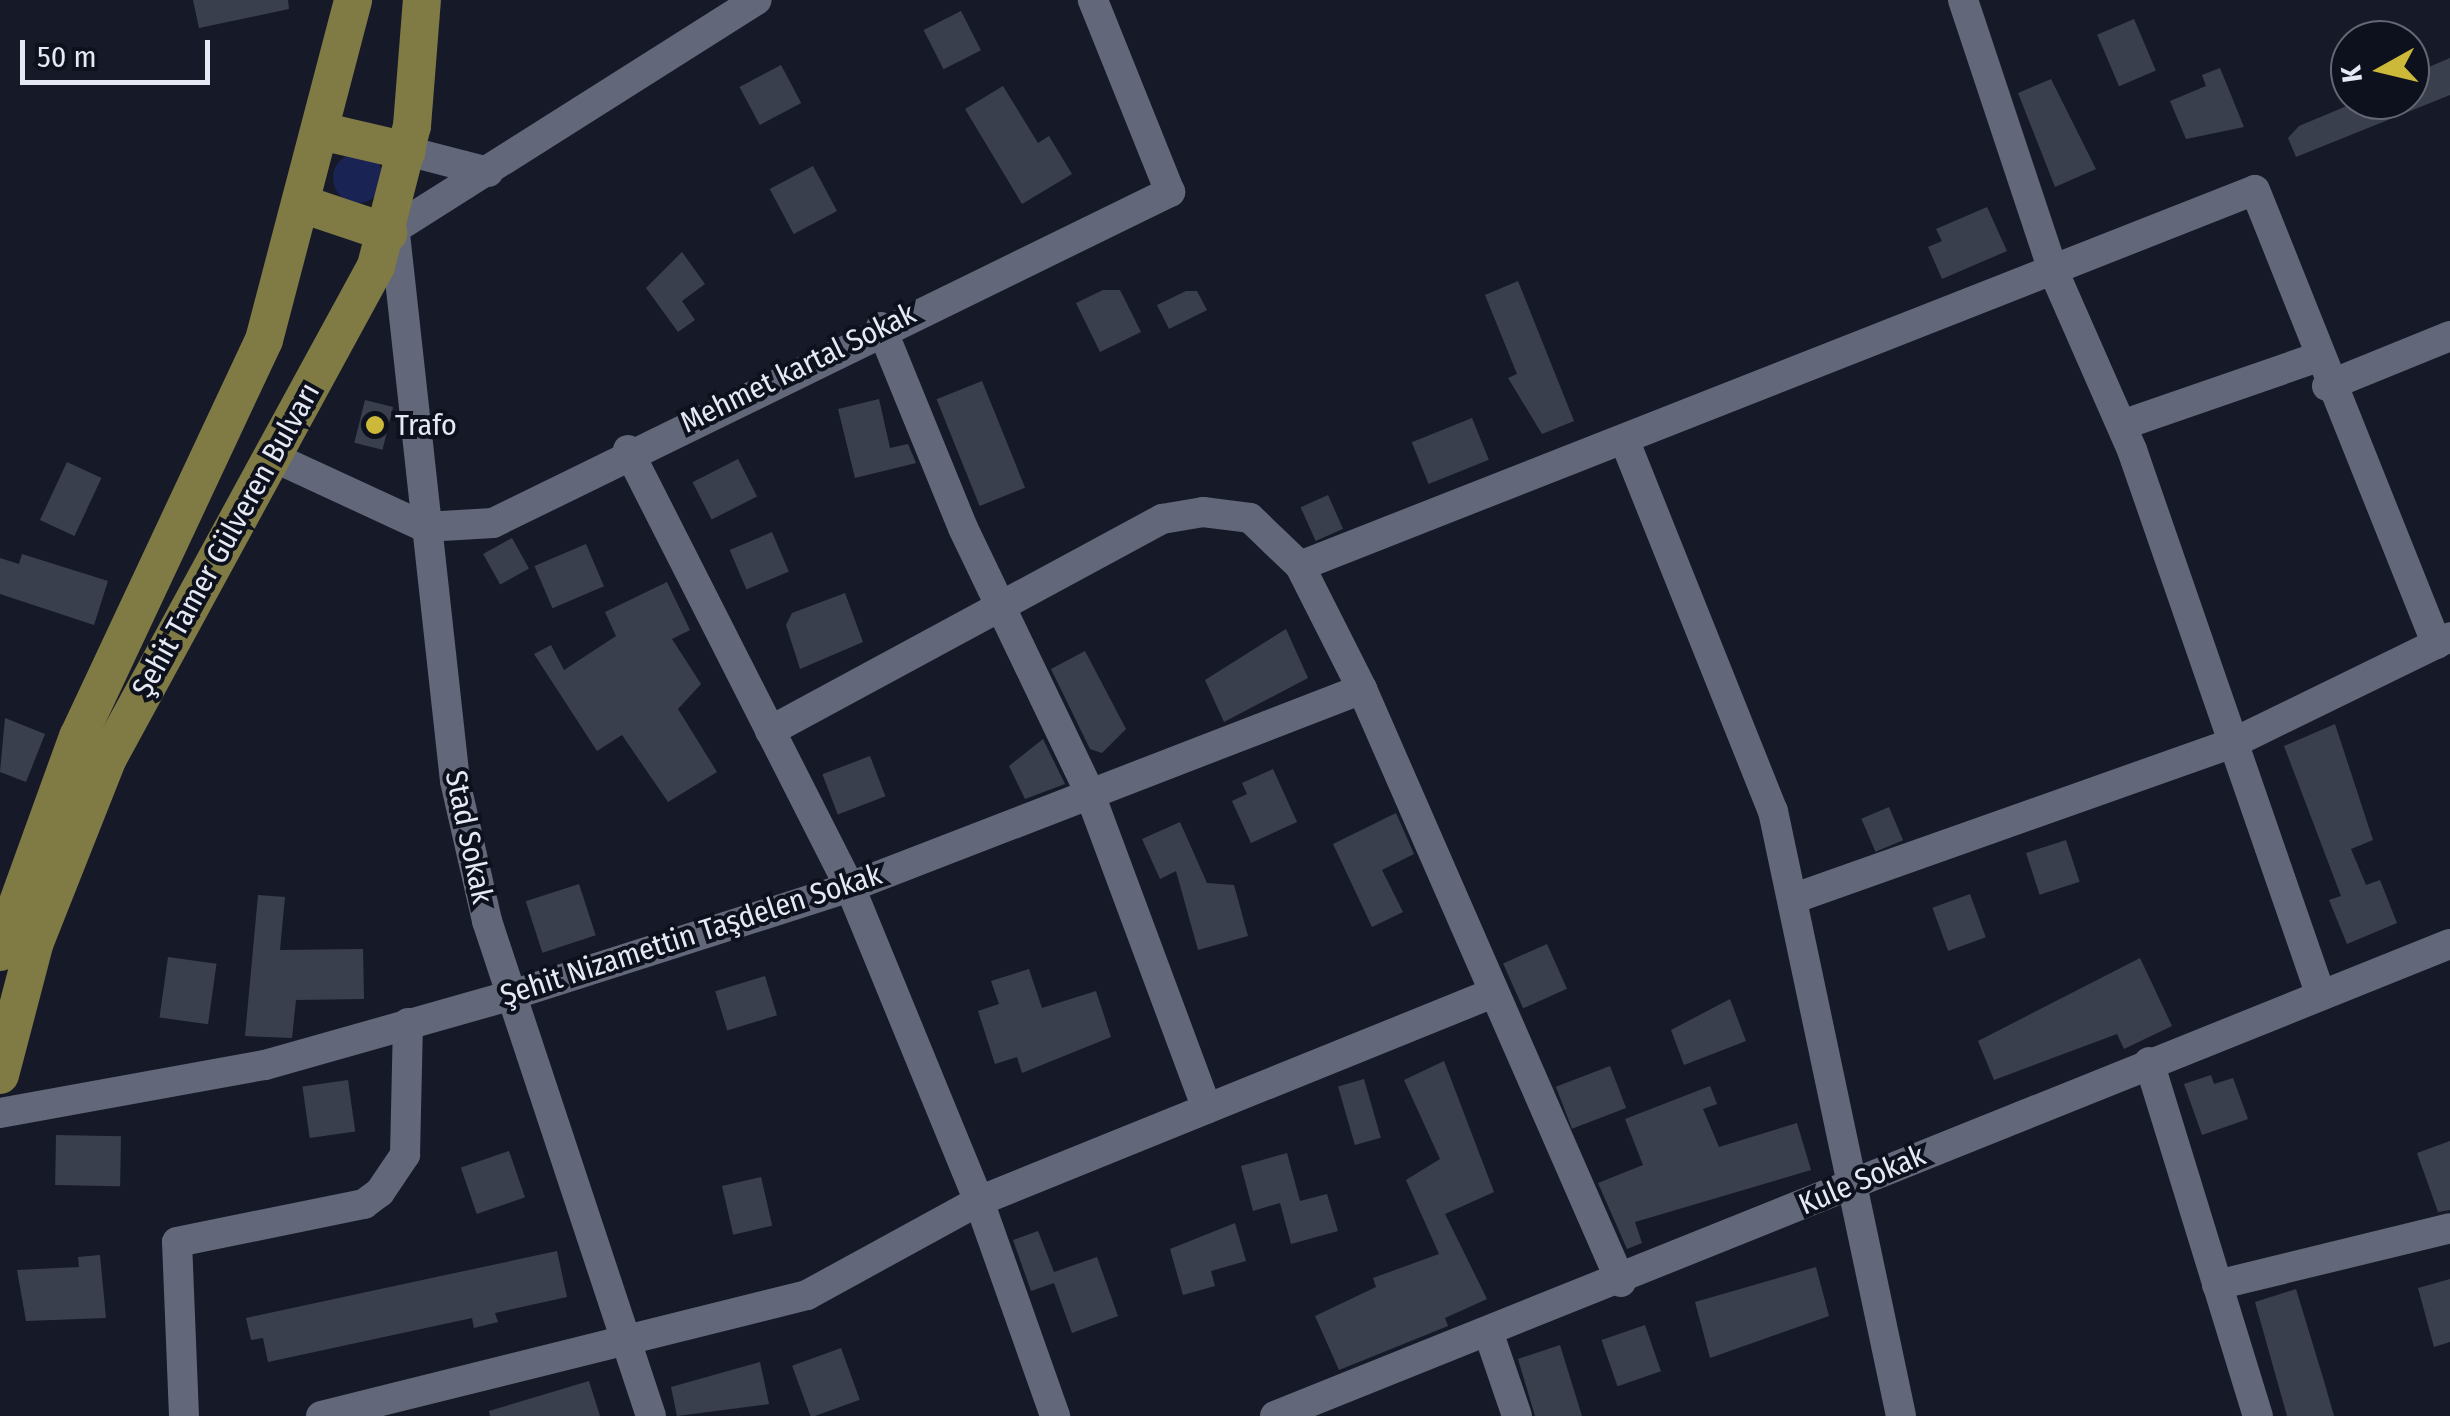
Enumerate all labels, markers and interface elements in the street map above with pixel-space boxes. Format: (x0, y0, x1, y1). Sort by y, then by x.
scale bar (25, 20, 215, 82)
north arrow (2330, 20, 2430, 120)
text: 50 m (37, 39, 97, 75)
text: K (2334, 64, 2369, 84)
street label: Mehmet kartal Sokak (675, 295, 921, 441)
street label: Şehit Tamer Gülveren Bulvarı (125, 377, 327, 703)
place label: Trafo (395, 407, 457, 443)
marker: Trafo (364, 414, 386, 436)
street label: Stad Sokak (437, 767, 501, 907)
street label: Şehit Nizamettin Taşdelen Sokak (496, 856, 886, 1014)
street label: Kule Sokak (1793, 1137, 1931, 1223)

